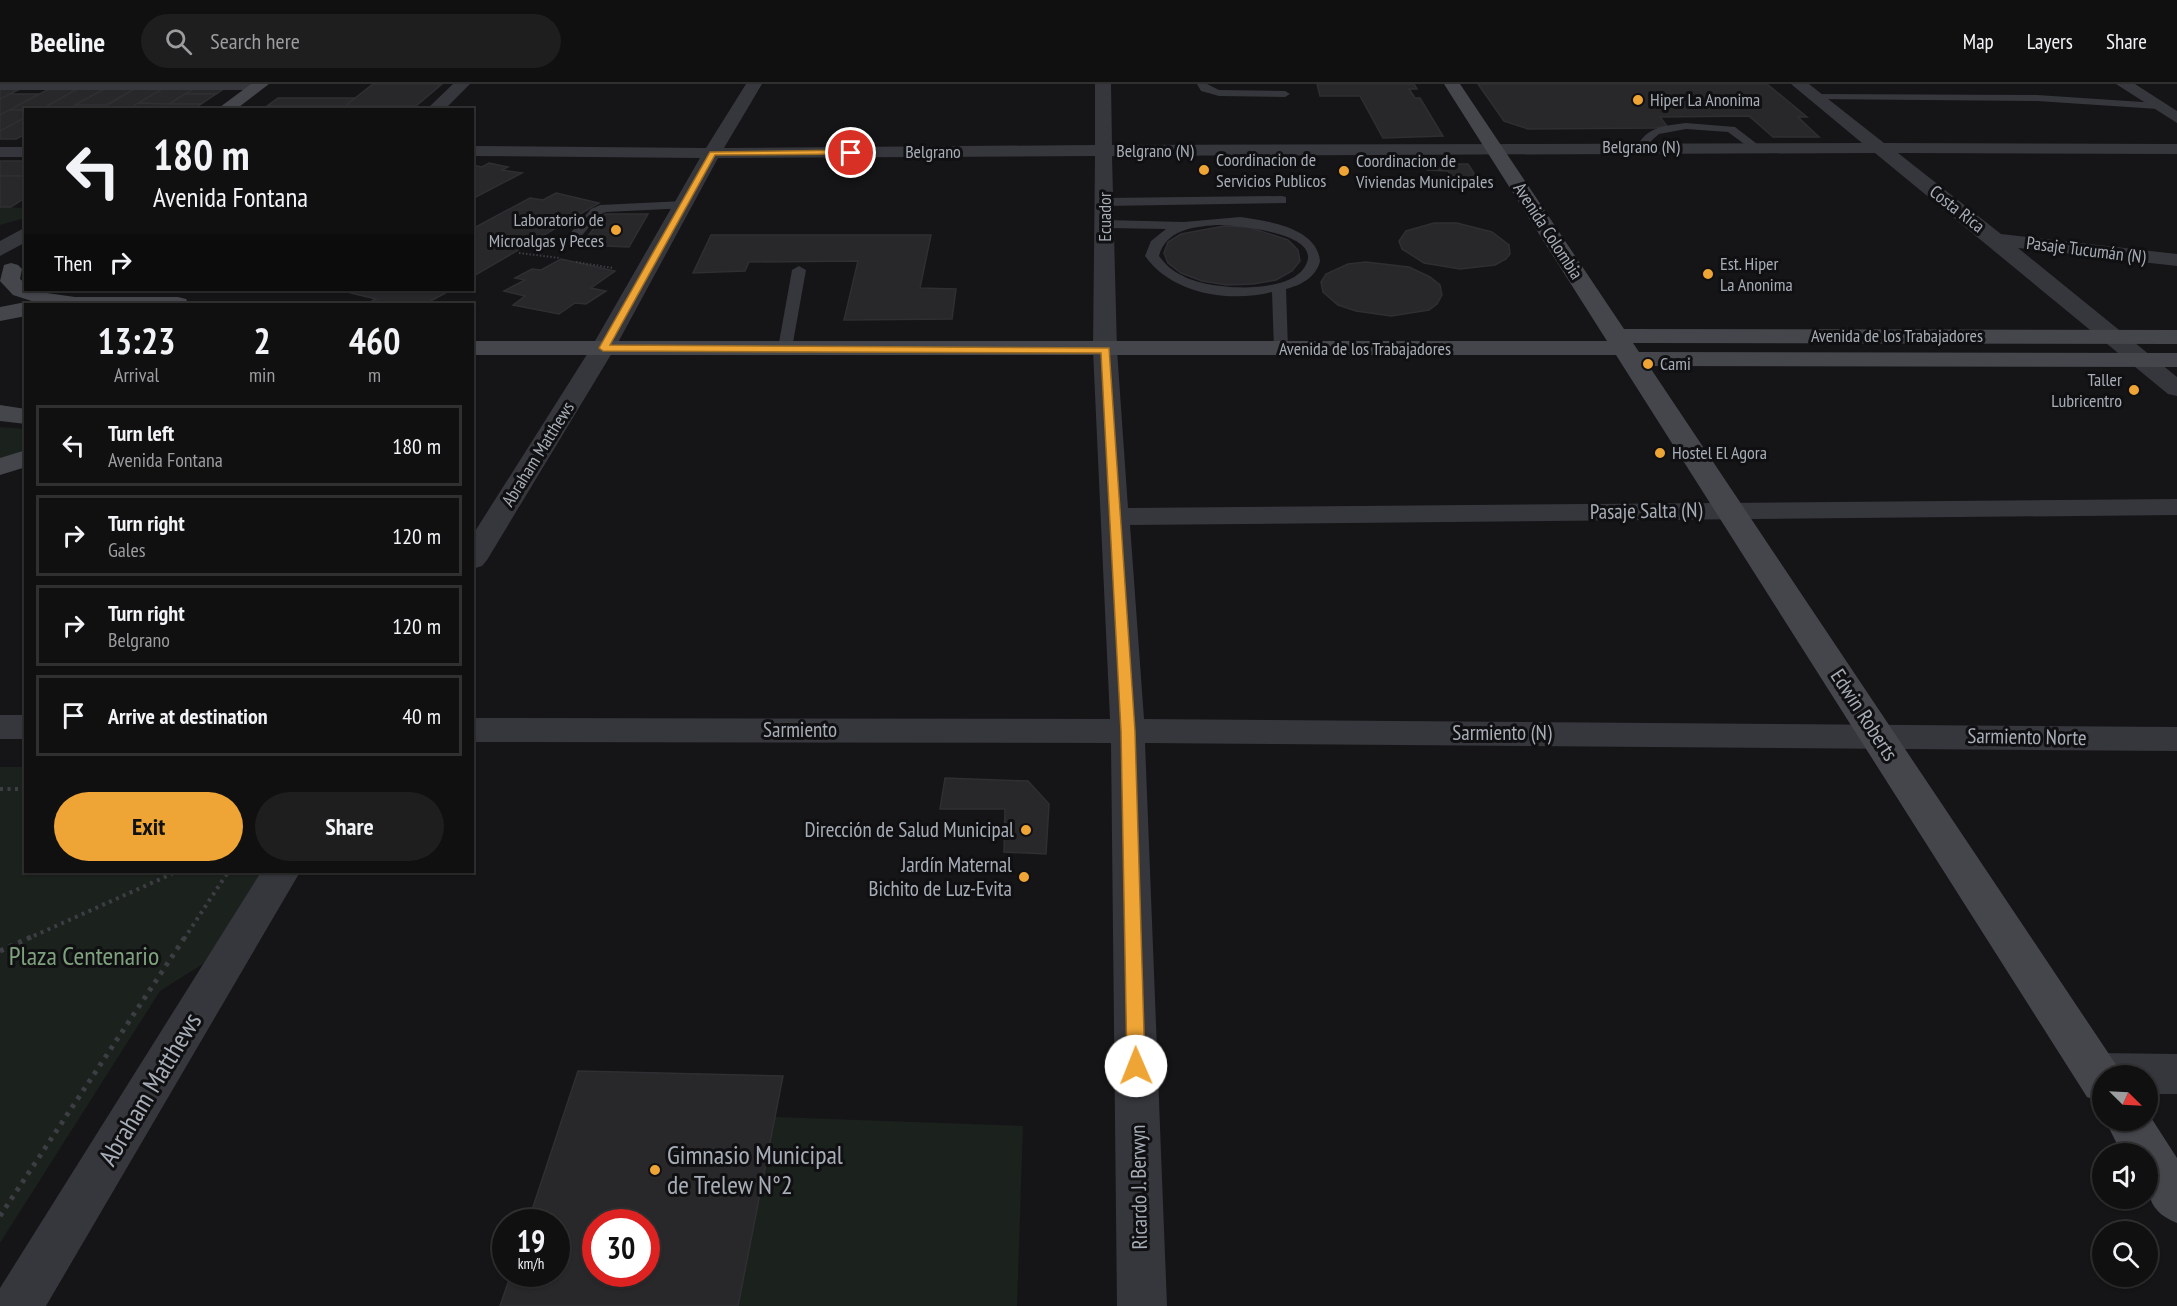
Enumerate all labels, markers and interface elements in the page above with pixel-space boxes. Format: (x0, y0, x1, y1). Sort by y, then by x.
search box (141, 14, 561, 68)
text: Beeline (30, 23, 105, 60)
icon: search (162, 25, 195, 58)
text: Search here (210, 27, 300, 55)
text: Map (1963, 28, 1994, 55)
text: Layers (2027, 28, 2073, 55)
text: Share (2106, 28, 2147, 55)
place label: Hiper La Anonima (1650, 88, 1760, 111)
marker: Hiper La Anonima (1631, 93, 1645, 107)
text: 180 m (153, 127, 250, 182)
pin (825, 127, 876, 178)
icon: left (54, 132, 132, 210)
street label: Belgrano (N) (1602, 135, 1681, 158)
icon: arrive (834, 136, 867, 169)
street label: Belgrano (N) (1116, 139, 1195, 162)
street label: Belgrano (905, 140, 961, 163)
place label: Coordinacion de Servicios Publicos (1216, 148, 1326, 192)
place label: Coordinacion de Viviendas Municipales (1355, 149, 1494, 193)
marker: Coordinacion de Servicios Publicos (1197, 163, 1211, 177)
marker: Coordinacion de Viviendas Municipales (1337, 164, 1351, 178)
street label: Avenida Colombia (1509, 178, 1588, 284)
text: Avenida Fontana (153, 180, 308, 214)
street label: Costa Rica (1925, 180, 1989, 237)
street label: Ecuador (1093, 192, 1116, 242)
place label: Laboratorio de Microalgas y Peces (489, 208, 604, 252)
marker: Laboratorio de Microalgas y Peces (609, 223, 623, 237)
street label: Pasaje Tucumán (N) (2025, 231, 2148, 268)
icon: right (104, 246, 137, 279)
text: Then (54, 249, 92, 277)
place label: Est. Hiper La Anonima (1720, 252, 1793, 296)
marker: Est. Hiper La Anonima (1701, 267, 1715, 281)
text: 13:23 (98, 317, 175, 364)
text: 2 (253, 317, 271, 364)
text: 460 (349, 317, 400, 364)
street label: Avenida de los Trabajadores (1811, 324, 1983, 347)
street label: Avenida de los Trabajadores (1279, 337, 1451, 360)
place label: Cami (1660, 352, 1691, 375)
marker: Cami (1641, 357, 1655, 371)
text: Arrival (114, 362, 159, 388)
text: min (249, 362, 275, 388)
text: m (368, 362, 381, 388)
place label: Taller Lubricentro (2051, 368, 2122, 412)
marker: Taller Lubricentro (2127, 383, 2141, 397)
street label: Abraham Matthews (496, 397, 579, 511)
text: Turn left (108, 419, 174, 447)
icon: left (57, 429, 90, 462)
text: 180 m (392, 432, 441, 460)
place label: Hostel El Agora (1672, 441, 1767, 464)
marker: Hostel El Agora (1653, 446, 1667, 460)
text: Avenida Fontana (108, 447, 223, 473)
street label: Pasaje Salta (N) (1590, 496, 1703, 525)
text: Turn right (108, 509, 185, 537)
icon: right (57, 519, 90, 552)
text: 120 m (392, 522, 441, 550)
text: Gales (108, 537, 146, 563)
text: Turn right (108, 599, 185, 627)
icon: right (57, 609, 90, 642)
text: 120 m (392, 612, 441, 640)
text: Belgrano (108, 627, 170, 653)
street label: Edwin Roberts (1825, 664, 1904, 766)
icon: arrive (57, 699, 90, 732)
text: Arrive at destination (108, 702, 268, 730)
text: 40 m (402, 702, 441, 730)
street label: Sarmiento (763, 716, 837, 743)
street label: Sarmiento (N) (1452, 719, 1552, 746)
street label: Sarmiento Norte (1967, 722, 2087, 751)
button: Exit (54, 792, 243, 861)
button: Share (255, 792, 444, 861)
place label: Dirección de Salud Municipal (804, 816, 1014, 843)
marker: Dirección de Salud Municipal (1019, 823, 1033, 837)
place label: Jardín Maternal Bichito de Luz-Evita (869, 851, 1012, 902)
marker: Jardín Maternal Bichito de Luz-Evita (1017, 870, 1031, 884)
park label: Plaza Centenario (9, 939, 159, 972)
street label: Abraham Matthews (91, 1006, 208, 1171)
position arrow (1104, 1034, 1168, 1098)
north arrow (2092, 1065, 2158, 1131)
map controls (2092, 1065, 2158, 1287)
street label: Ricardo J. Berwyn (1124, 1124, 1153, 1250)
place label: Gimnasio Municipal de Trelew N°2 (667, 1138, 843, 1201)
button: sound (2092, 1143, 2158, 1209)
marker: Gimnasio Municipal de Trelew N°2 (648, 1163, 662, 1177)
speed limit sign: 30 (582, 1209, 660, 1287)
text: 19 (517, 1221, 545, 1260)
button: search (2092, 1221, 2158, 1287)
text: km/h (518, 1254, 544, 1273)

